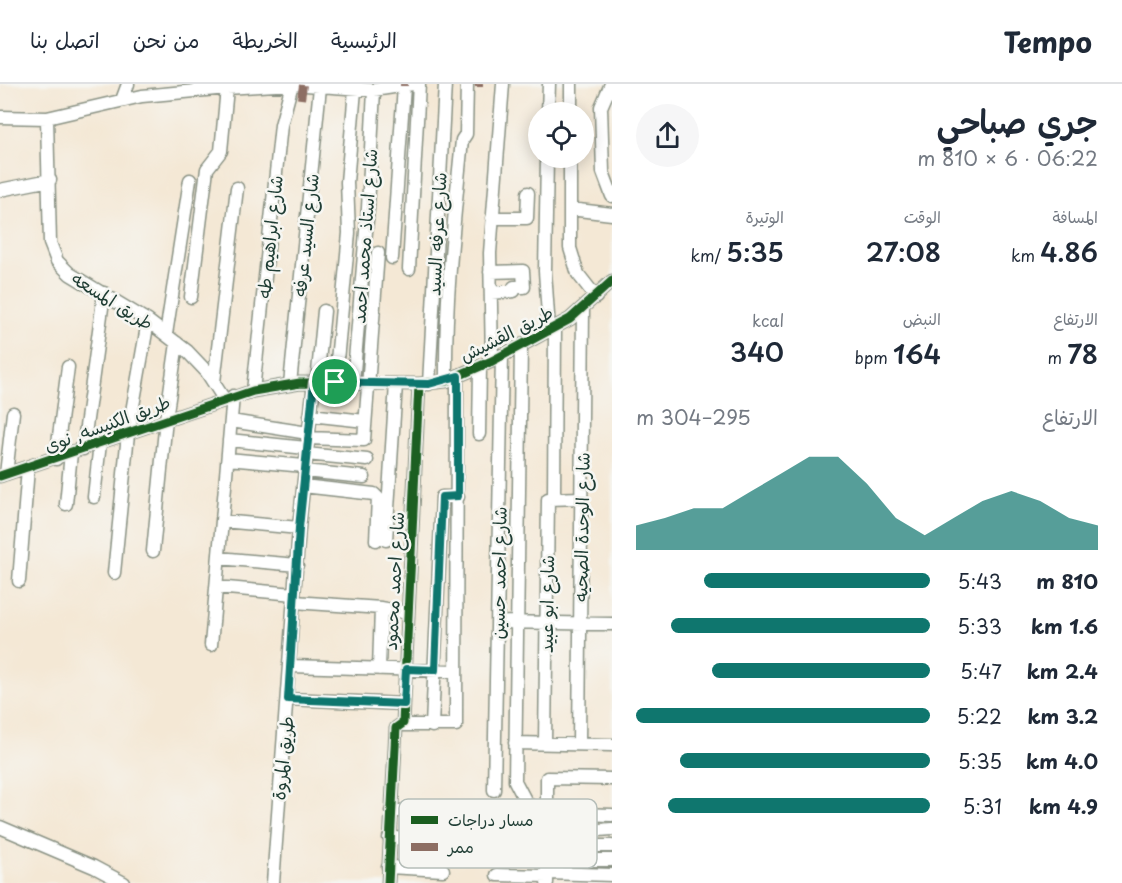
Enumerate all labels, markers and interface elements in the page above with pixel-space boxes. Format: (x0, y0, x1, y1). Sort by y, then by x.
text: Tempo (1004, 20, 1092, 63)
text: اتصل بنا (30, 23, 100, 55)
text: من نحن (133, 23, 199, 55)
text: الخريطة (232, 23, 298, 55)
text: الرئيسية (331, 23, 397, 55)
text: جري صباحي (936, 95, 1098, 145)
map controls (528, 102, 594, 168)
button: locate (528, 102, 594, 168)
button: share (636, 104, 699, 167)
text: 06:22 · 6 × 810 m (917, 143, 1098, 173)
street label: شارع استاذ محمد احمد (344, 148, 384, 324)
street label: شارع السيد عرفه (285, 172, 325, 298)
street label: شارع عرفه السيد (419, 172, 453, 296)
street label: شارع ابراهيم طه (249, 174, 291, 300)
text: الوتيرة (745, 204, 784, 228)
text: الوقت (904, 204, 941, 228)
text: المسافة (1052, 204, 1098, 228)
text: 5:35 (726, 232, 784, 271)
text: 27:08 (866, 232, 941, 271)
text: 4.86 (1040, 232, 1098, 271)
text: /km (690, 243, 726, 267)
text: km (1011, 243, 1040, 267)
street label: طريق المسعه (67, 264, 159, 336)
street label: طريق القشيش (454, 298, 558, 368)
text: النبض (903, 306, 941, 330)
text: الارتفاع (1053, 306, 1098, 330)
text: kcal (752, 308, 784, 332)
text: 340 (730, 332, 784, 371)
text: 164 (893, 334, 941, 373)
text: 78 (1067, 334, 1098, 373)
text: bpm (854, 345, 893, 369)
text: m (1047, 345, 1067, 369)
pin (309, 356, 360, 407)
icon: arrive (318, 365, 351, 398)
street label: طريق الكنيسه, نوى (40, 388, 174, 458)
text: 295–304 m (636, 402, 751, 432)
text: الارتفاع (1042, 402, 1098, 432)
street label: شارع الوحدة الصحيه (566, 452, 596, 602)
street label: شارع احمد حسين (483, 506, 513, 640)
street label: شارع احمد محمود (376, 511, 410, 651)
street label: شارع ابو عبيد (532, 555, 560, 653)
text: 5:43 (958, 566, 1002, 596)
text: 810 m (1036, 566, 1098, 596)
text: 5:33 (957, 611, 1002, 641)
text: 1.6 km (1031, 611, 1098, 641)
text: 5:47 (960, 656, 1002, 686)
text: 2.4 km (1027, 656, 1098, 686)
text: 5:22 (957, 701, 1002, 731)
text: 3.2 km (1027, 701, 1098, 731)
street label: طريق المروة (264, 715, 300, 801)
text: 5:35 (958, 746, 1002, 776)
text: 4.0 km (1026, 746, 1098, 776)
text: 5:31 (962, 791, 1002, 821)
text: 4.9 km (1029, 791, 1098, 821)
legend (399, 799, 597, 868)
text: مسار دراجات (448, 807, 534, 831)
text: ممر (446, 834, 474, 858)

